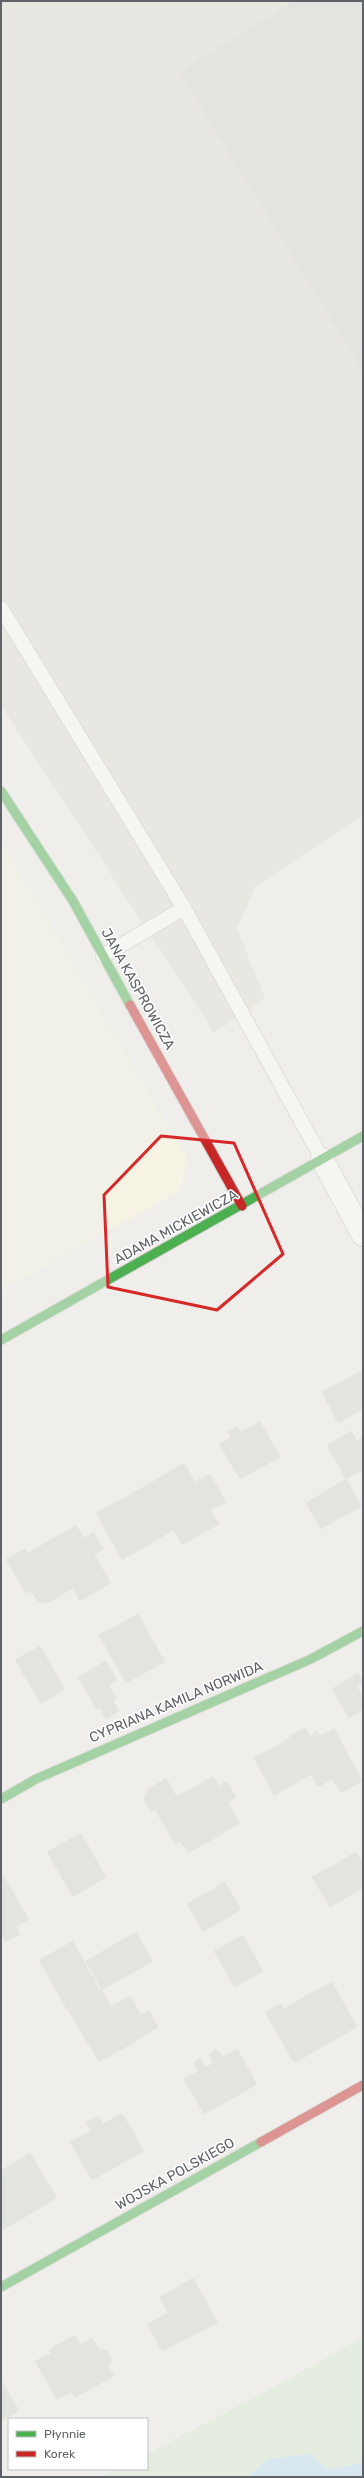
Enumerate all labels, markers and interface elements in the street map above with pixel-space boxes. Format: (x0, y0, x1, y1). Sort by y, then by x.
street label: JANA KASPROWICZA (98, 925, 179, 1053)
street label: ADAMA MICKIEWICZA (111, 1186, 241, 1268)
street label: CYPRIANA KAMILA NORWIDA (87, 1657, 266, 1746)
street label: WOJSKA POLSKIEGO (112, 2134, 238, 2214)
legend (8, 2418, 148, 2470)
text: Płynnie (44, 2427, 86, 2441)
text: Korek (44, 2447, 76, 2461)

